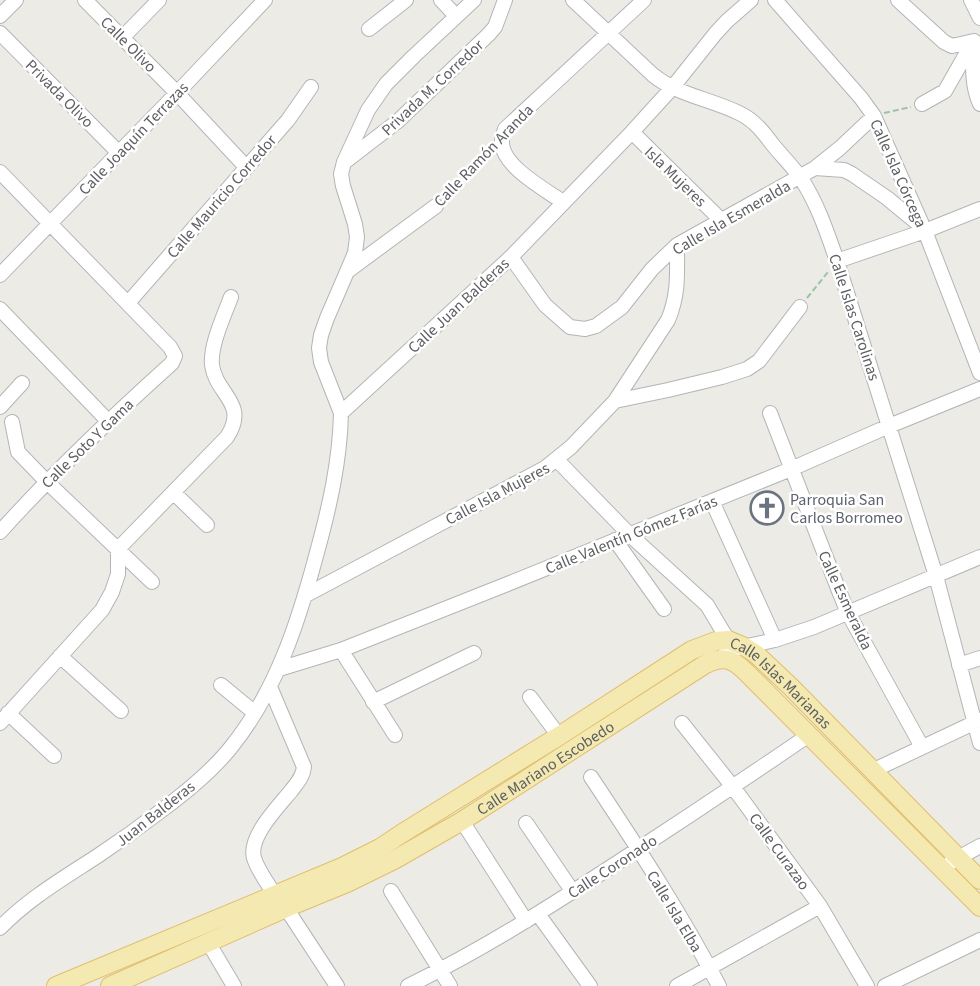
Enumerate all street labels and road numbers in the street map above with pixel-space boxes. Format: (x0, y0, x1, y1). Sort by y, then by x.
street label: Calle Olivo (95, 12, 161, 78)
street label: Privada M. Corredor (377, 34, 489, 141)
street label: Privada Olivo (20, 55, 98, 133)
street label: Calle Joaquín Terrazas (74, 77, 194, 200)
street label: Calle Ramón Aranda (429, 99, 539, 212)
street label: Calle Isla Córcega (864, 116, 932, 231)
street label: Calle Mauricio Corredor (162, 130, 282, 263)
street label: Isla Mujeres (639, 142, 711, 212)
street label: Calle Isla Esmeralda (668, 175, 795, 261)
street label: Calle Islas Carolinas (823, 251, 885, 384)
street label: Calle Juan Balderas (403, 253, 514, 359)
street label: Calle Soto Y Gama (37, 394, 139, 494)
street label: Calle Isla Mujeres (442, 457, 554, 531)
street label: Calle Valentín Gómez Farías (542, 490, 721, 580)
street label: Calle Esmeralda (812, 547, 878, 654)
street label: Calle Islas Marianas (726, 632, 836, 734)
street label: Calle Mariano Escobedo (473, 716, 619, 821)
street label: Juan Balderas (112, 776, 200, 852)
street label: Calle Curazao (744, 808, 815, 895)
street label: Calle Coronado (563, 830, 662, 904)
street label: Calle Isla Elba (641, 866, 707, 957)

